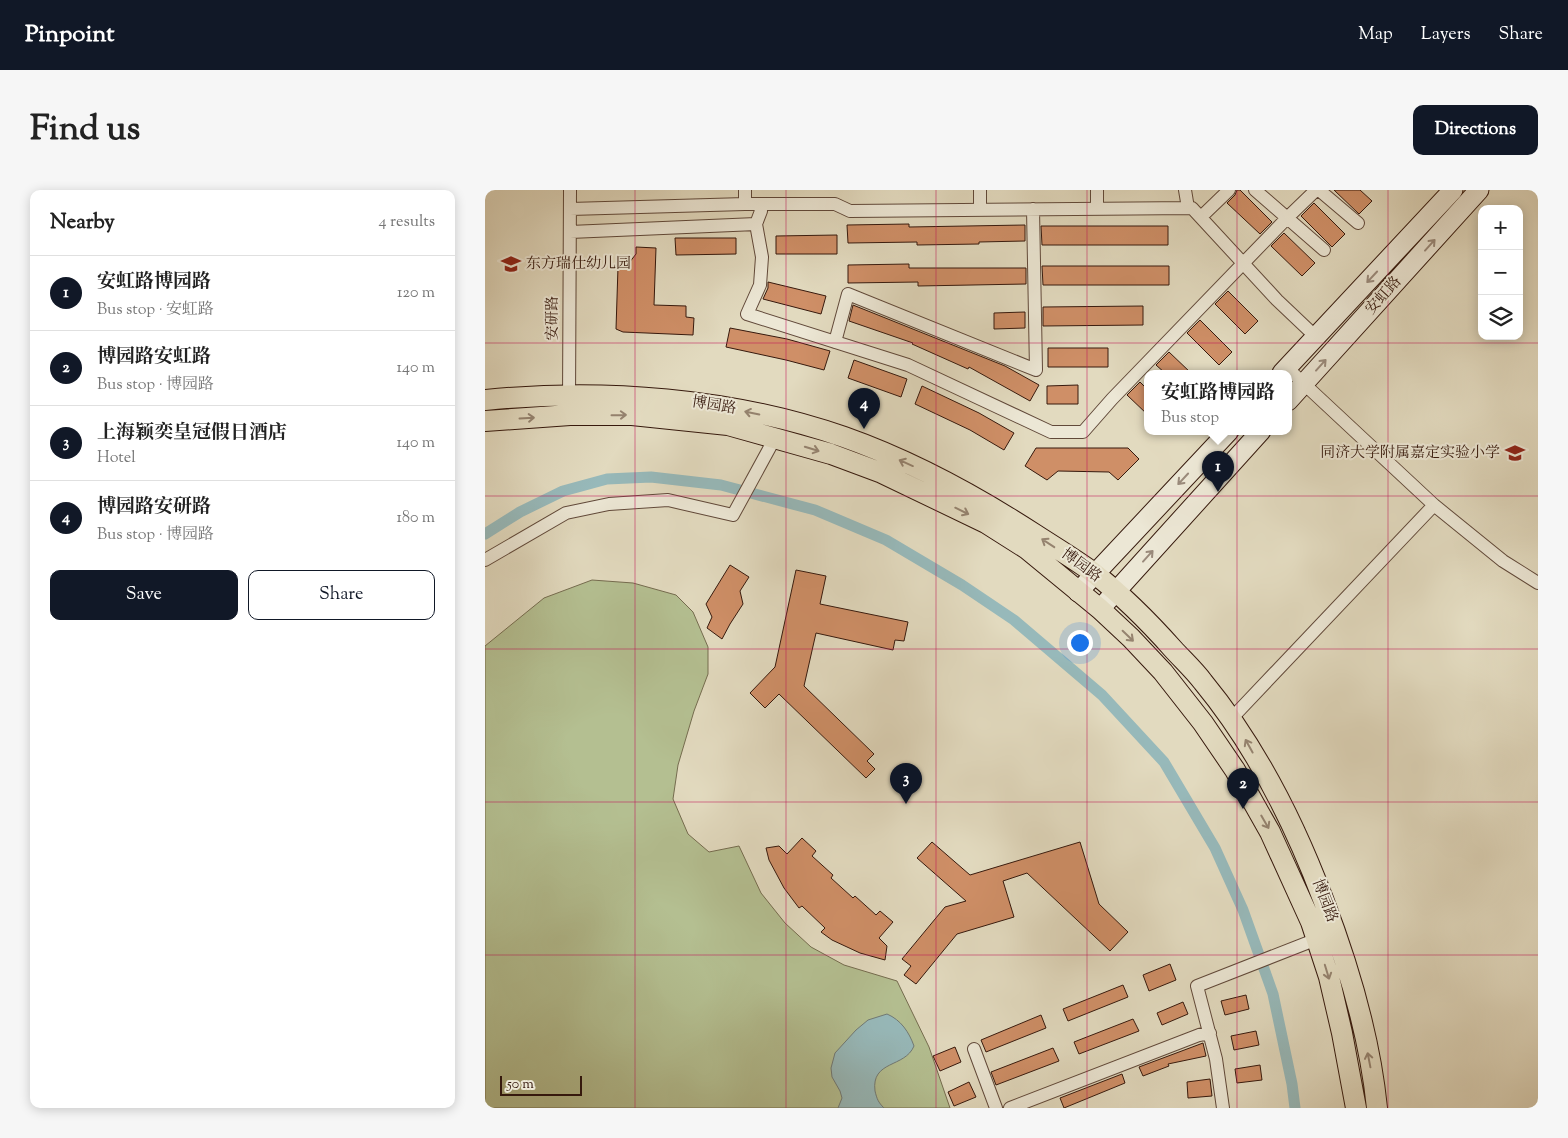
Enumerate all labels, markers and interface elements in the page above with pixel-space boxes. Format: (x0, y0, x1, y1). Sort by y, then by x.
text: Pinpoint (25, 18, 114, 52)
text: Map (1358, 22, 1393, 48)
text: Layers (1421, 22, 1471, 48)
text: Share (1499, 22, 1543, 48)
text: Find us (30, 105, 140, 156)
button: Directions (1413, 105, 1538, 155)
map controls (1478, 205, 1523, 340)
button: + (1478, 205, 1523, 250)
text: Nearby (50, 208, 115, 238)
text: 4 results (379, 211, 435, 234)
one-way arrow (1424, 238, 1436, 251)
button: − (1478, 250, 1523, 295)
school or university icon: 东方瑞仕幼儿园 (500, 253, 522, 275)
place label: 东方瑞仕幼儿园 (526, 254, 631, 275)
text: 安虹路博园路 (97, 269, 211, 296)
one-way arrow (1366, 271, 1378, 283)
street label: 安虹路 (1361, 272, 1407, 320)
text: 1 (63, 282, 69, 305)
text: 120 m (397, 282, 435, 305)
street label: 安研路 (543, 295, 564, 341)
button: layers (1478, 295, 1523, 340)
text: Bus stop · 安虹路 (97, 299, 214, 322)
text: 博园路安虹路 (97, 344, 211, 371)
text: 2 (62, 357, 70, 380)
text: 140 m (397, 357, 435, 380)
one-way arrow (1315, 359, 1327, 371)
popup (1144, 370, 1292, 435)
text: Bus stop · 博园路 (97, 374, 214, 397)
text: 安虹路博园路 (1161, 380, 1275, 407)
pin: 4 (848, 388, 880, 429)
street label: 博园路 (690, 392, 738, 420)
one-way arrow (745, 407, 761, 417)
text: Bus stop (1161, 407, 1219, 430)
one-way arrow (610, 410, 626, 420)
one-way arrow (519, 413, 535, 422)
text: 上海颖奕皇冠假日酒店 (97, 420, 287, 447)
text: 3 (63, 432, 69, 455)
text: 140 m (397, 432, 435, 455)
school or university icon: 同济大学附属嘉定实验小学 (1504, 442, 1526, 464)
place label: 同济大学附属嘉定实验小学 (1320, 443, 1500, 464)
one-way arrow (804, 444, 820, 454)
text: Hotel (97, 447, 136, 470)
pin: 1 (1202, 451, 1234, 492)
one-way arrow (899, 458, 914, 468)
one-way arrow (1177, 473, 1189, 486)
text: 博园路安研路 (97, 494, 211, 521)
text: 4 (62, 507, 70, 530)
text: 180 m (396, 507, 435, 530)
one-way arrow (954, 507, 969, 517)
text: Bus stop · 博园路 (97, 524, 214, 547)
one-way arrow (1041, 537, 1055, 547)
street label: 博园路 (1057, 544, 1105, 588)
one-way arrow (1142, 549, 1154, 562)
button: Save (50, 570, 238, 620)
button: Share (248, 570, 435, 620)
your location (1067, 630, 1093, 656)
one-way arrow (1122, 630, 1134, 642)
one-way arrow (1244, 739, 1254, 754)
pin: 3 (890, 763, 922, 804)
pin: 2 (1227, 768, 1259, 809)
one-way arrow (1261, 815, 1271, 829)
street label: 博园路 (1306, 876, 1342, 926)
one-way arrow (1323, 964, 1333, 980)
one-way arrow (1364, 1052, 1373, 1068)
scale bar (500, 1073, 583, 1096)
text: 50 m (507, 1075, 534, 1095)

